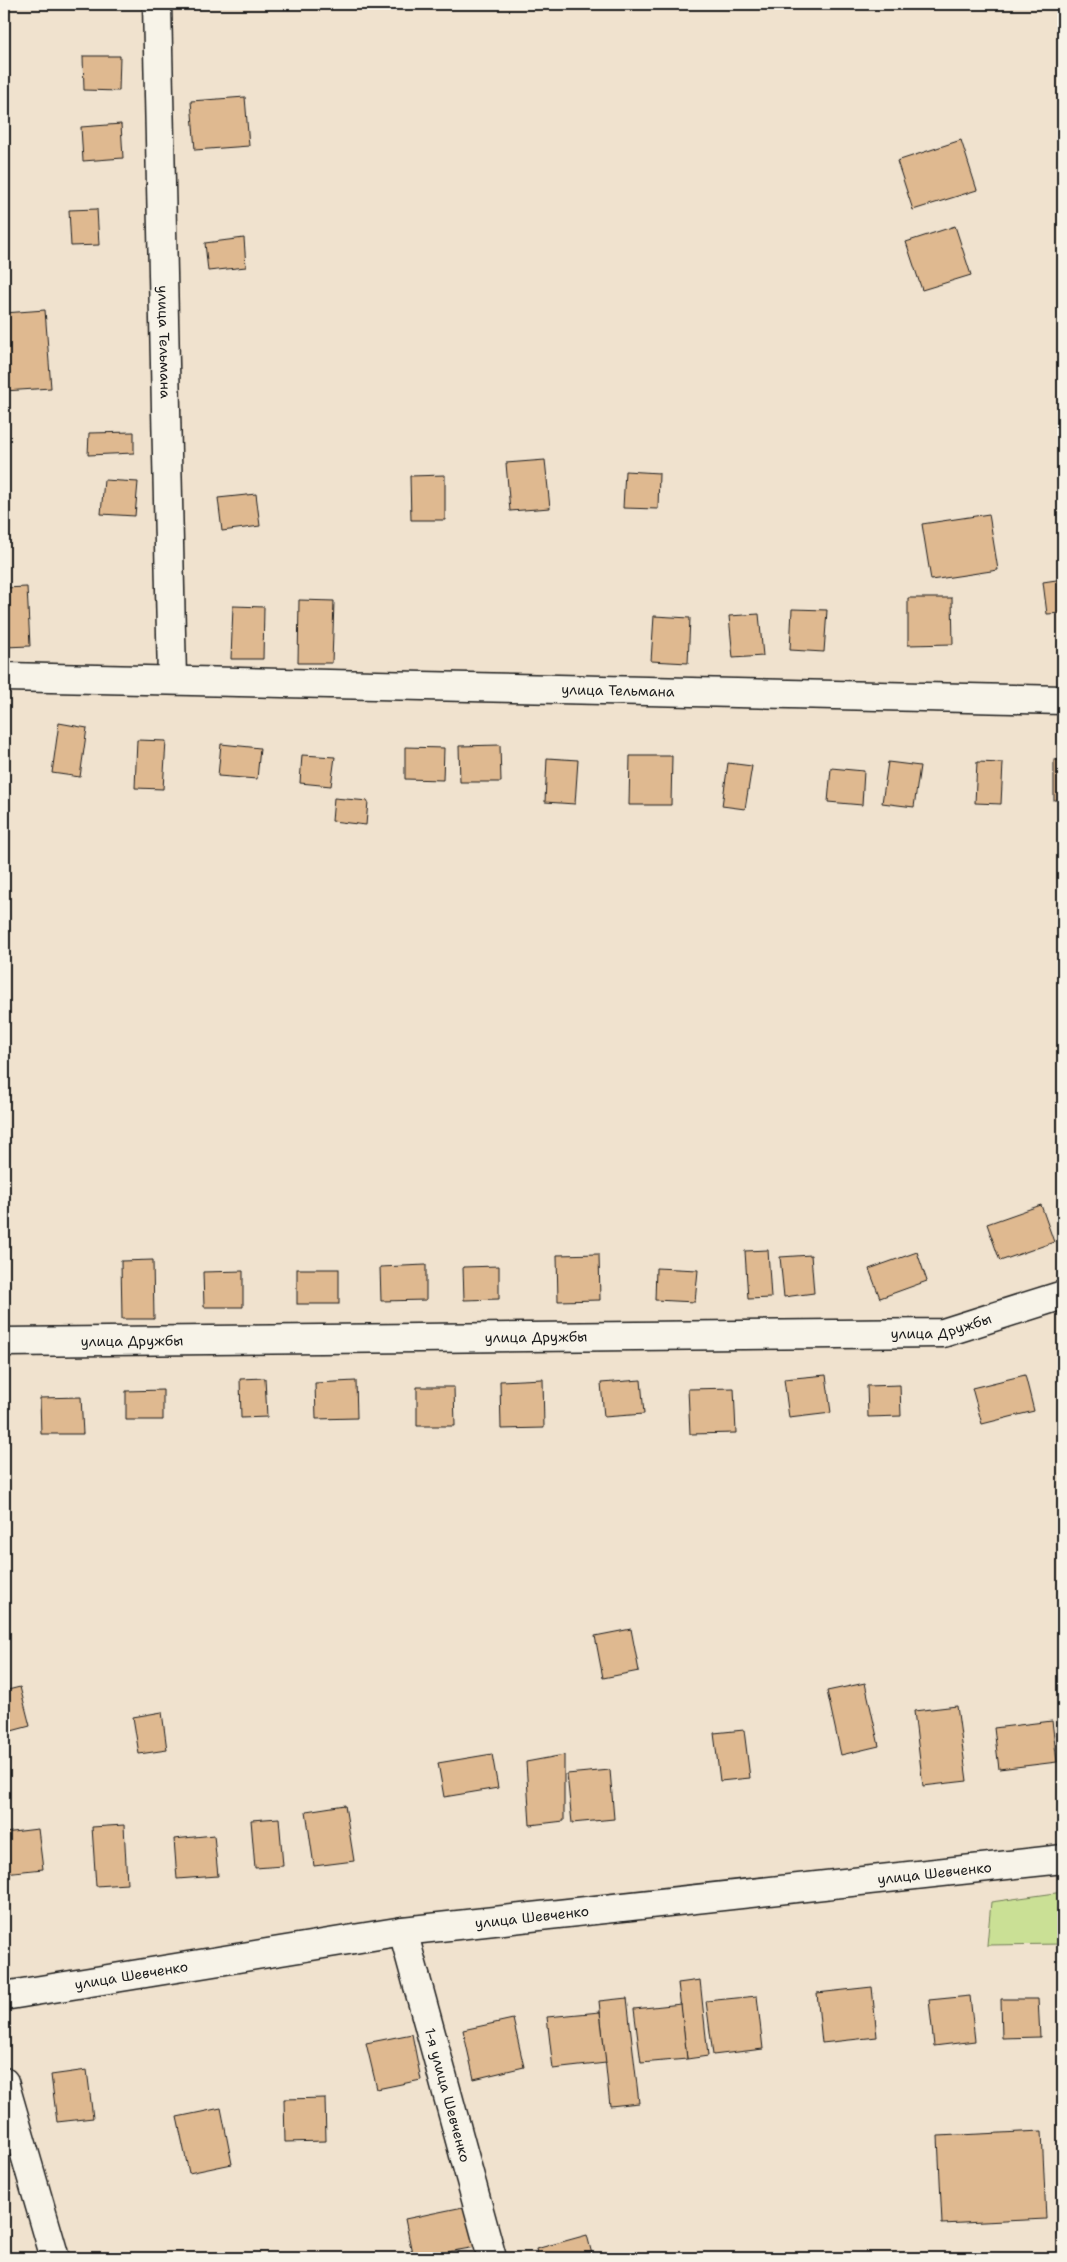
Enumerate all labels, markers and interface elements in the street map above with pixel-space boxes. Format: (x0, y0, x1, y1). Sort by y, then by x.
street label: улица Тельмана (154, 285, 175, 399)
street label: улица Тельмана (561, 680, 675, 701)
street label: улица Дружбы (891, 1309, 994, 1343)
street label: улица Дружбы (485, 1327, 587, 1346)
street label: улица Дружбы (81, 1331, 183, 1350)
street label: улица Шевченко (877, 1858, 993, 1888)
street label: улица Шевченко (474, 1902, 590, 1932)
street label: улица Шевченко (73, 1957, 189, 1993)
street label: 1-я улица Шевченко (421, 2026, 475, 2164)

